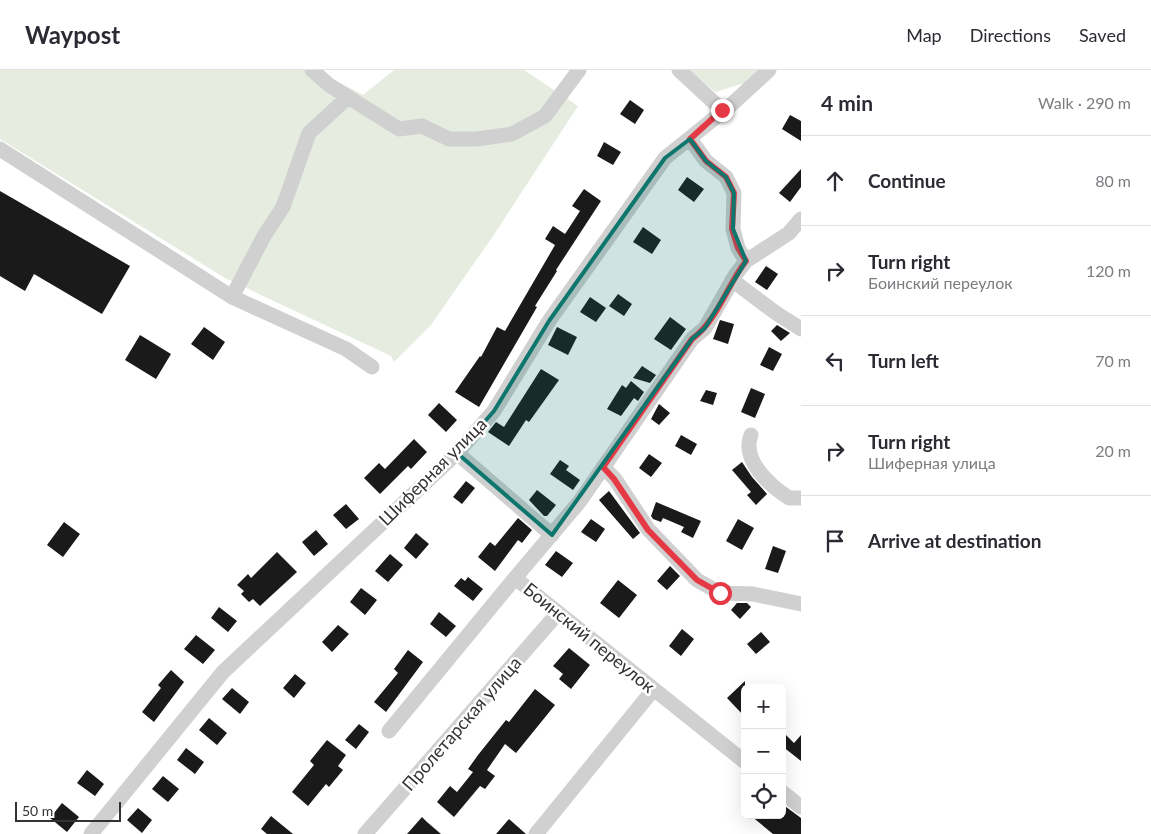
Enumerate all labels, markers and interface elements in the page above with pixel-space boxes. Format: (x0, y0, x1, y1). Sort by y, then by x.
text: Waypost (25, 20, 120, 49)
text: Map (906, 24, 942, 46)
text: Directions (970, 24, 1051, 46)
text: Saved (1079, 24, 1126, 46)
text: 4 min (821, 90, 873, 115)
text: Walk · 290 m (1038, 93, 1131, 112)
route end (711, 99, 734, 122)
icon: ahead (821, 167, 849, 195)
text: Continue (868, 169, 946, 192)
text: 80 m (1095, 171, 1131, 190)
text: Turn right (868, 250, 950, 273)
icon: right (821, 257, 849, 285)
text: 120 m (1086, 261, 1131, 280)
text: Боинский переулок (868, 273, 1012, 292)
icon: left (821, 347, 849, 375)
text: Turn left (868, 349, 939, 372)
text: 70 m (1095, 351, 1131, 370)
street label: Шиферная улица (374, 413, 491, 530)
text: Turn right (868, 430, 950, 453)
icon: right (821, 437, 849, 465)
text: 20 m (1095, 441, 1131, 460)
text: Шиферная улица (868, 453, 996, 472)
icon: arrive (821, 527, 849, 555)
text: Arrive at destination (868, 529, 1041, 552)
street label: Боинский переулок (520, 578, 660, 697)
route start (709, 582, 732, 605)
street label: Пролетарская улица (397, 652, 525, 795)
map controls (741, 684, 786, 819)
button: + (741, 684, 786, 729)
button: − (741, 729, 786, 774)
button: locate (741, 774, 786, 819)
scale bar (15, 799, 121, 822)
text: 50 m (22, 802, 53, 819)

